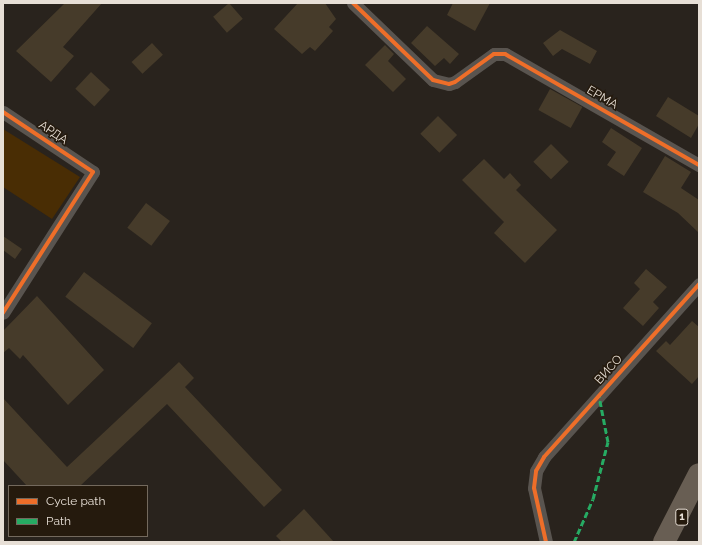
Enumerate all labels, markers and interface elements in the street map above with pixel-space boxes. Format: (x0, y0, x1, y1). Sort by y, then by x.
street label: ЕРМА (584, 83, 620, 113)
street label: АРДА (36, 118, 70, 148)
street label: ВИСО (592, 352, 626, 388)
legend (8, 485, 148, 537)
text: Cycle path (46, 494, 105, 508)
road number: 1 (675, 508, 689, 526)
text: Path (46, 514, 71, 528)

